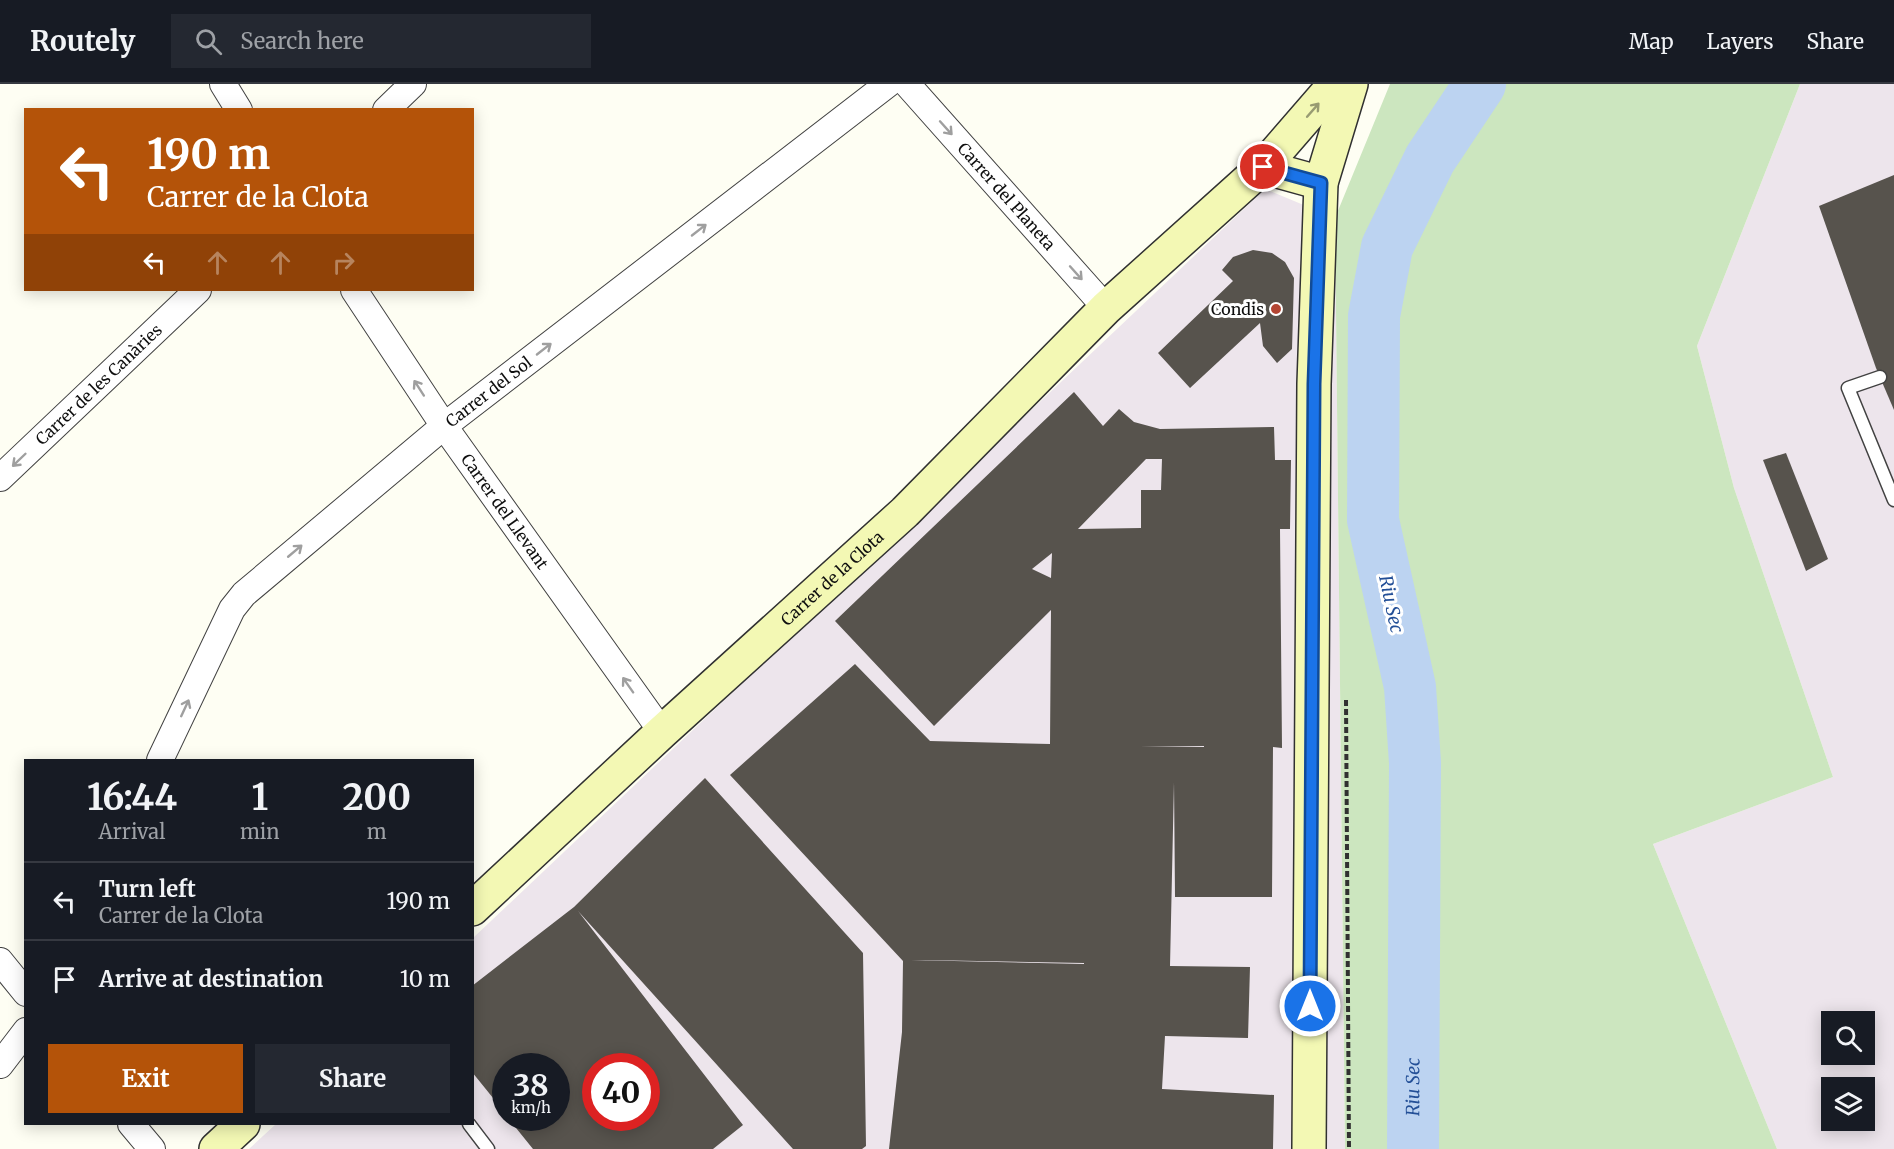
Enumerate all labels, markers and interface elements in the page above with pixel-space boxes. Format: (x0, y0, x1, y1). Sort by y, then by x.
search box (171, 14, 591, 68)
text: Routely (30, 23, 135, 59)
icon: search (192, 25, 225, 58)
text: Search here (240, 27, 364, 55)
text: Map (1629, 28, 1674, 55)
text: Layers (1707, 28, 1774, 55)
text: Share (1807, 28, 1864, 55)
one-way arrow (1306, 103, 1320, 118)
one-way arrow (939, 120, 953, 135)
text: 190 m (147, 128, 270, 180)
icon: left (48, 132, 126, 210)
street label: Carrer del Planeta (954, 138, 1060, 254)
pin (1237, 141, 1288, 192)
icon: arrive (1246, 150, 1279, 183)
text: Carrer de la Clota (147, 180, 369, 214)
one-way arrow (690, 224, 706, 236)
icon: left (138, 246, 171, 279)
icon: ahead (201, 246, 234, 279)
icon: ahead (264, 246, 297, 279)
icon: right (327, 246, 360, 279)
one-way arrow (1069, 265, 1083, 280)
place label: Condis (1211, 299, 1264, 319)
marker: Condis (1269, 302, 1283, 316)
street label: Carrer de les Canàries (31, 320, 166, 449)
one-way arrow (536, 343, 552, 356)
street label: Carrer del Sol (442, 352, 536, 431)
one-way arrow (412, 380, 424, 397)
street label: Carrer del Llevant (457, 450, 553, 574)
one-way arrow (11, 453, 26, 468)
street label: Carrer de la Clota (777, 526, 888, 630)
one-way arrow (287, 545, 303, 558)
water label: Riu Sec (1374, 573, 1409, 635)
one-way arrow (622, 677, 634, 693)
one-way arrow (180, 699, 191, 717)
text: 16:44 (87, 775, 177, 820)
text: 1 (251, 775, 268, 820)
text: 200 (343, 775, 411, 820)
text: Arrival (99, 819, 165, 844)
text: min (240, 819, 280, 844)
text: m (367, 819, 387, 844)
text: Turn left (99, 875, 196, 903)
icon: left (48, 885, 81, 918)
text: 190 m (387, 887, 450, 915)
text: Carrer de la Clota (99, 903, 263, 928)
icon: arrive (48, 963, 81, 996)
text: Arrive at destination (99, 965, 323, 993)
text: 10 m (400, 965, 450, 993)
position arrow (1278, 974, 1342, 1038)
map controls (1821, 1011, 1875, 1131)
button: search (1821, 1011, 1875, 1065)
button: Exit (48, 1044, 243, 1113)
button: Share (255, 1044, 450, 1113)
speed limit sign: 40 (582, 1053, 660, 1131)
water label: Riu Sec (1401, 1058, 1424, 1116)
text: 38 (513, 1066, 549, 1104)
button: layers (1821, 1077, 1875, 1131)
text: km/h (511, 1098, 551, 1117)

